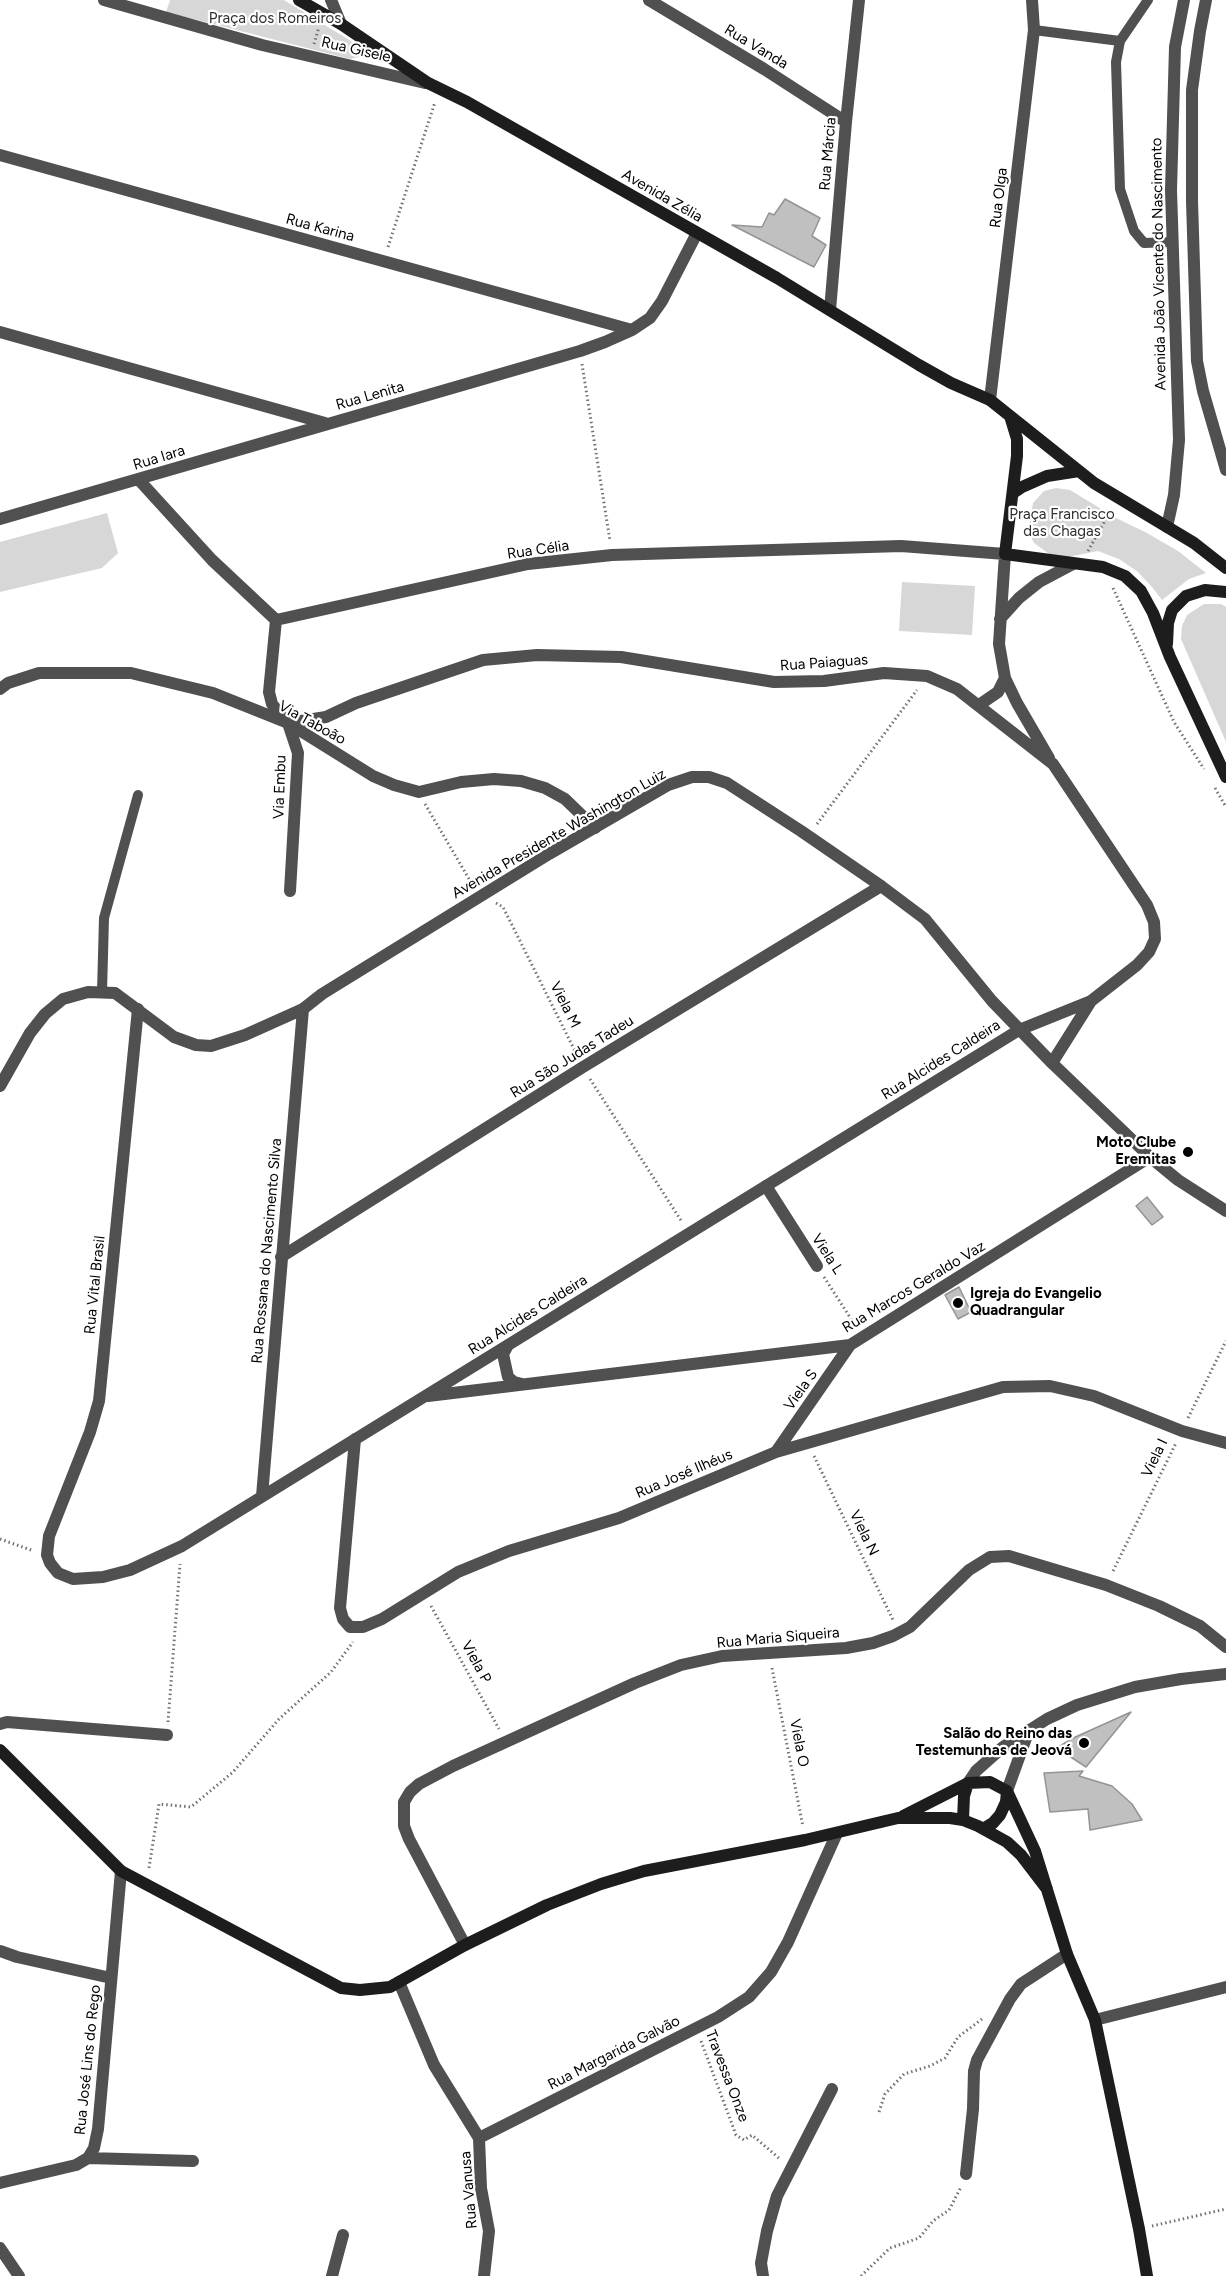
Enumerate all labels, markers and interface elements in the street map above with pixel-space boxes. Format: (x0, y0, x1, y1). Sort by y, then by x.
park label: Praça dos Romeiros (209, 10, 341, 28)
street label: Rua Vanda (721, 21, 791, 73)
street label: Rua Gisele (320, 33, 392, 67)
street label: Rua Márcia (816, 116, 840, 192)
street label: Avenida João Vicente do Nascimento (1148, 137, 1170, 391)
street label: Avenida Zélia (619, 166, 705, 226)
street label: Rua Olga (986, 167, 1012, 229)
street label: Rua Karina (284, 210, 356, 246)
street label: Rua Lenita (334, 378, 406, 414)
street label: Rua Iara (131, 442, 187, 474)
park label: Praça Francisco das Chagas (1009, 506, 1115, 541)
street label: Rua Célia (506, 537, 570, 563)
street label: Rua Paiaguas (779, 651, 869, 675)
street label: Via Taboão (275, 697, 349, 749)
street label: Via Embu (270, 755, 290, 819)
street label: Avenida Presidente Washington Luiz (449, 765, 669, 903)
street label: Viela M (546, 979, 584, 1031)
street label: Rua São Judas Tadeu (507, 1012, 637, 1102)
street label: Rua Alcides Caldeira (878, 1016, 1004, 1104)
place label: Moto Clube Eremitas (1096, 1134, 1176, 1169)
street label: Rua Rossana do Nascimento Silva (248, 1138, 286, 1364)
marker: Moto Clube Eremitas (1181, 1145, 1195, 1159)
street label: Viela L (807, 1230, 847, 1278)
street label: Rua Vital Brasil (81, 1235, 109, 1335)
street label: Rua Marcos Geraldo Vaz (839, 1237, 989, 1337)
street label: Rua Alcides Caldeira (465, 1271, 591, 1359)
place label: Igreja do Evangelio Quadrangular (970, 1285, 1102, 1320)
marker: Igreja do Evangelio Quadrangular (951, 1296, 965, 1310)
street label: Viela S (780, 1366, 822, 1414)
street label: Viela I (1138, 1436, 1172, 1480)
street label: Rua José Ilhéus (633, 1445, 735, 1503)
street label: Viela N (845, 1507, 883, 1559)
street label: Rua Maria Siqueira (716, 1624, 840, 1652)
street label: Viela P (457, 1638, 495, 1686)
street label: Viela O (786, 1718, 812, 1768)
place label: Salão do Reino das Testemunhas de Jeová (916, 1725, 1072, 1760)
marker: Salão do Reino das Testemunhas de Jeová (1077, 1736, 1091, 1750)
street label: Rua José Lins do Rego (71, 1984, 105, 2136)
street label: Rua Margarida Galvão (545, 2012, 683, 2094)
street label: Travessa Onze (701, 2028, 753, 2124)
street label: Rua Vanusa (457, 2150, 481, 2230)

